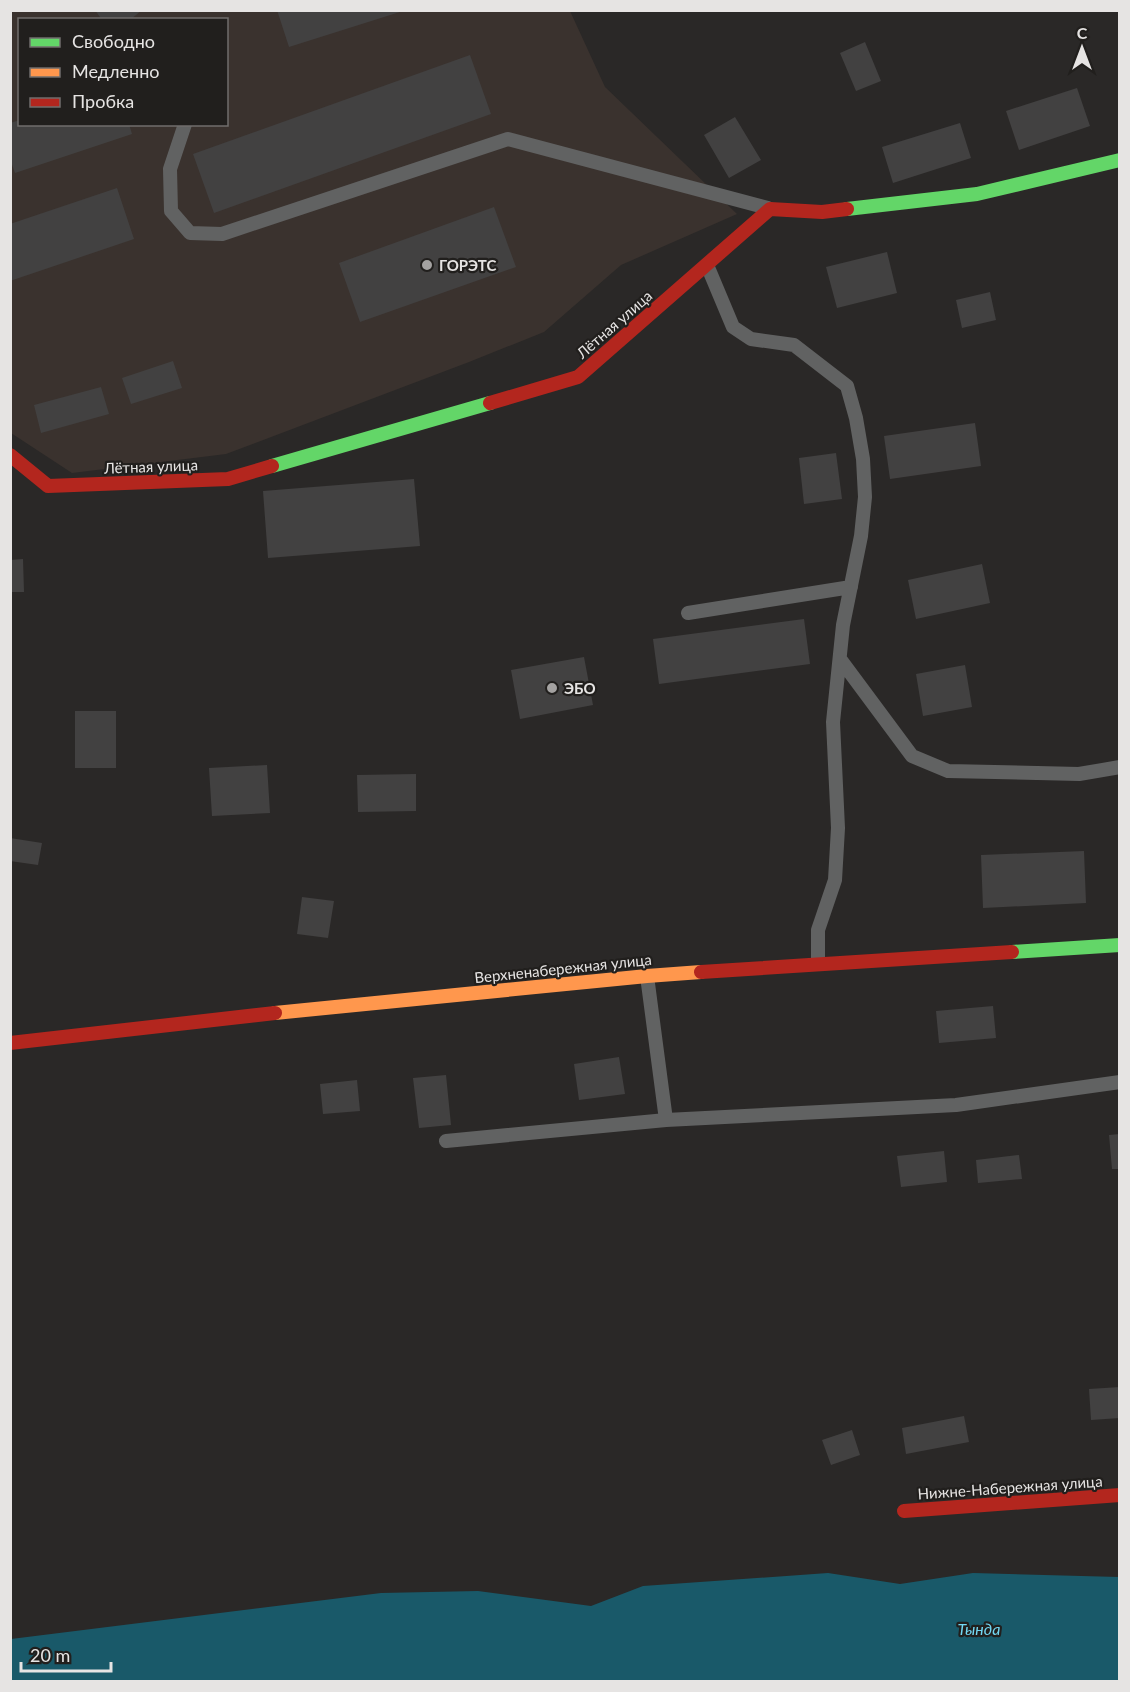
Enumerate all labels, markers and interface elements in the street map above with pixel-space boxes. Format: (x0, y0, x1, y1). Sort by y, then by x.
legend (18, 18, 228, 126)
north arrow (1052, 18, 1112, 78)
text: С (1077, 23, 1088, 42)
text: Свободно (72, 30, 155, 52)
text: Медленно (72, 60, 160, 82)
text: Пробка (72, 90, 134, 112)
place label: ГОРЭТС (439, 256, 496, 274)
marker: ГОРЭТС (420, 258, 434, 272)
street label: Лётная улица (572, 286, 655, 362)
street label: Лётная улица (103, 455, 198, 477)
place label: ЭБО (564, 679, 596, 697)
marker: ЭБО (545, 681, 559, 695)
street label: Верхненабережная улица (473, 950, 653, 986)
street label: Нижне-Набережная улица (917, 1472, 1103, 1502)
water label: Тында (958, 1619, 1000, 1638)
scale bar (21, 1635, 111, 1673)
text: 20 m (30, 1644, 70, 1666)

